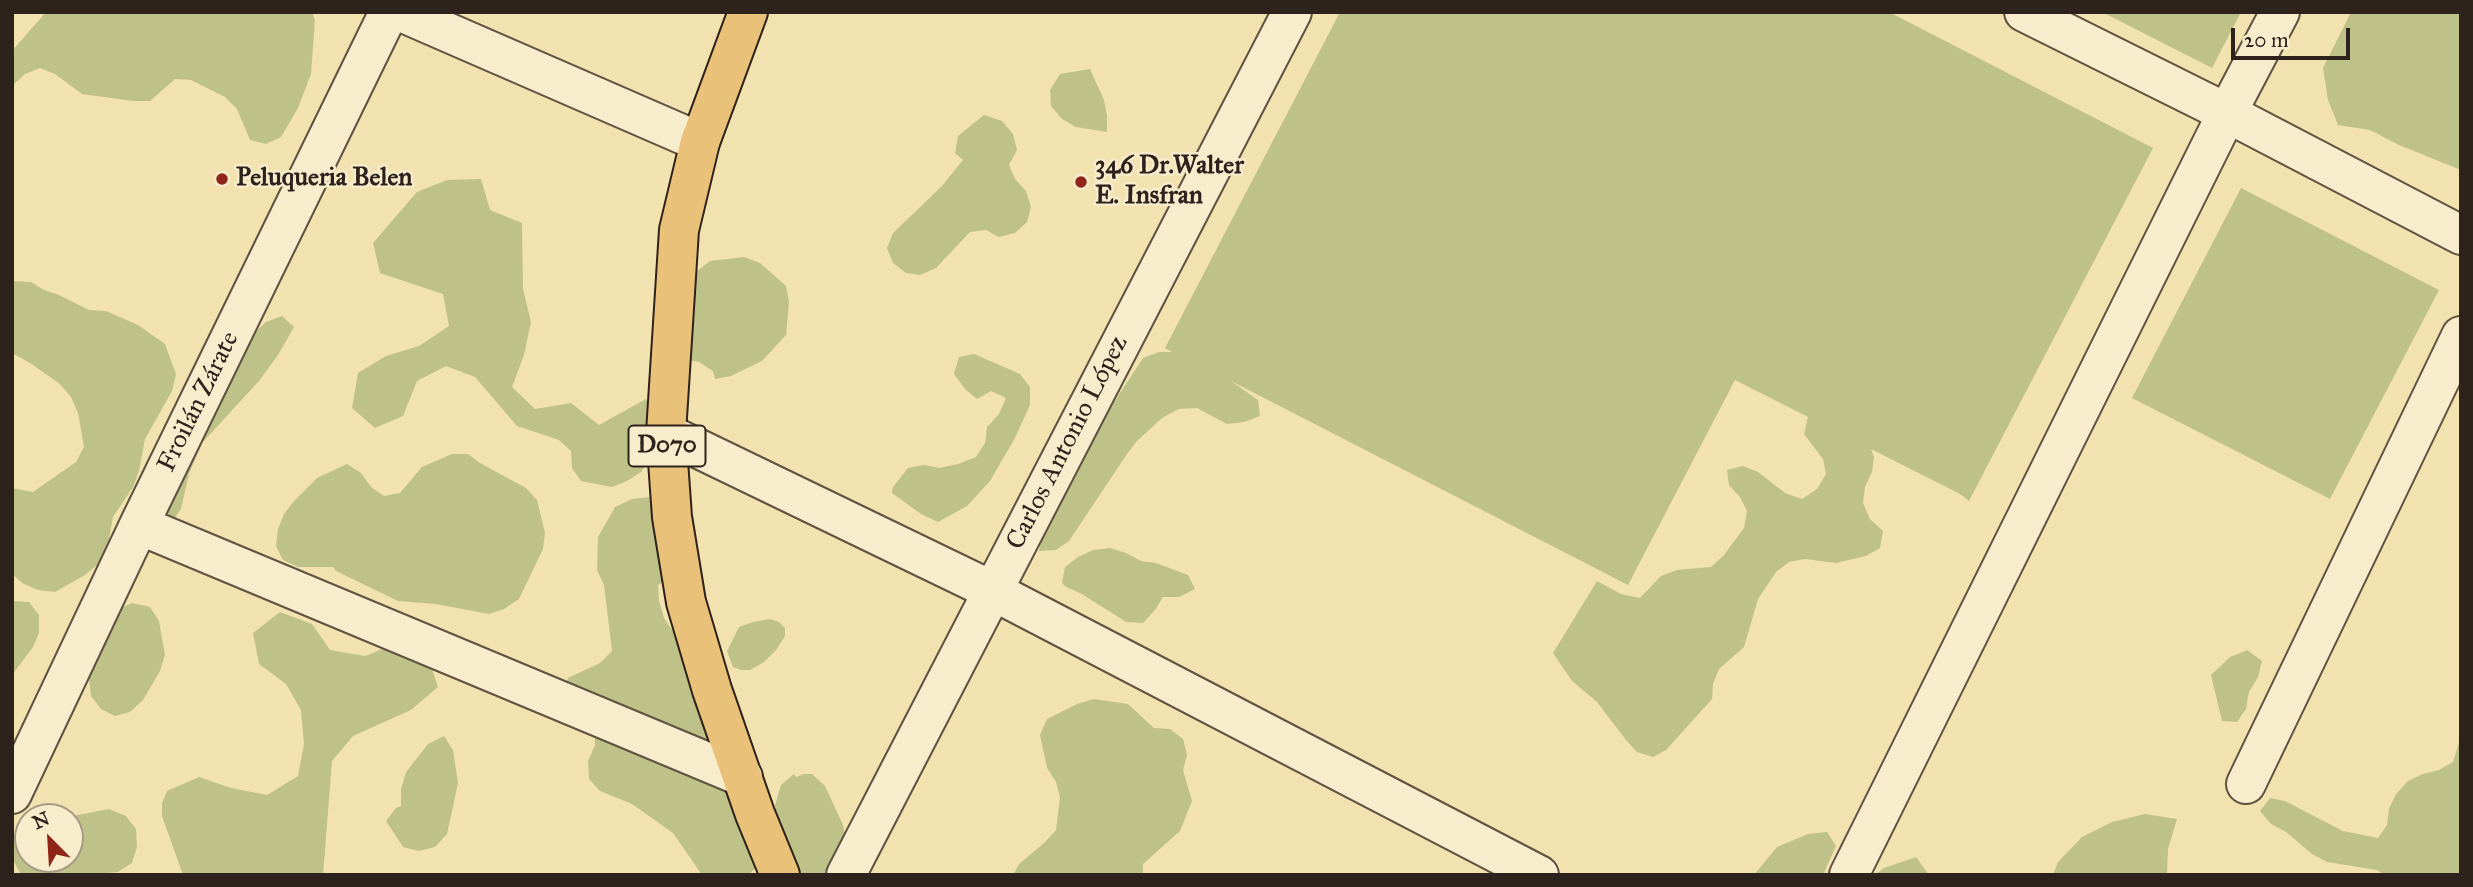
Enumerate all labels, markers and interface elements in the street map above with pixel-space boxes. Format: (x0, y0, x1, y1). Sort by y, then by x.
scale bar (2235, 14, 2354, 58)
text: 20 m (2244, 27, 2289, 53)
place label: 346 Dr.Walter E. Insfran (1095, 151, 1244, 212)
place label: Peluqueria Belen (236, 163, 412, 195)
marker: Peluqueria Belen (214, 171, 230, 187)
marker: 346 Dr.Walter E. Insfran (1073, 174, 1089, 190)
street label: Froilán Zárate (152, 327, 246, 477)
street label: Carlos Antonio López (1001, 331, 1135, 555)
road number: D070 (628, 426, 706, 466)
north arrow (14, 803, 84, 873)
text: N (29, 806, 53, 834)

